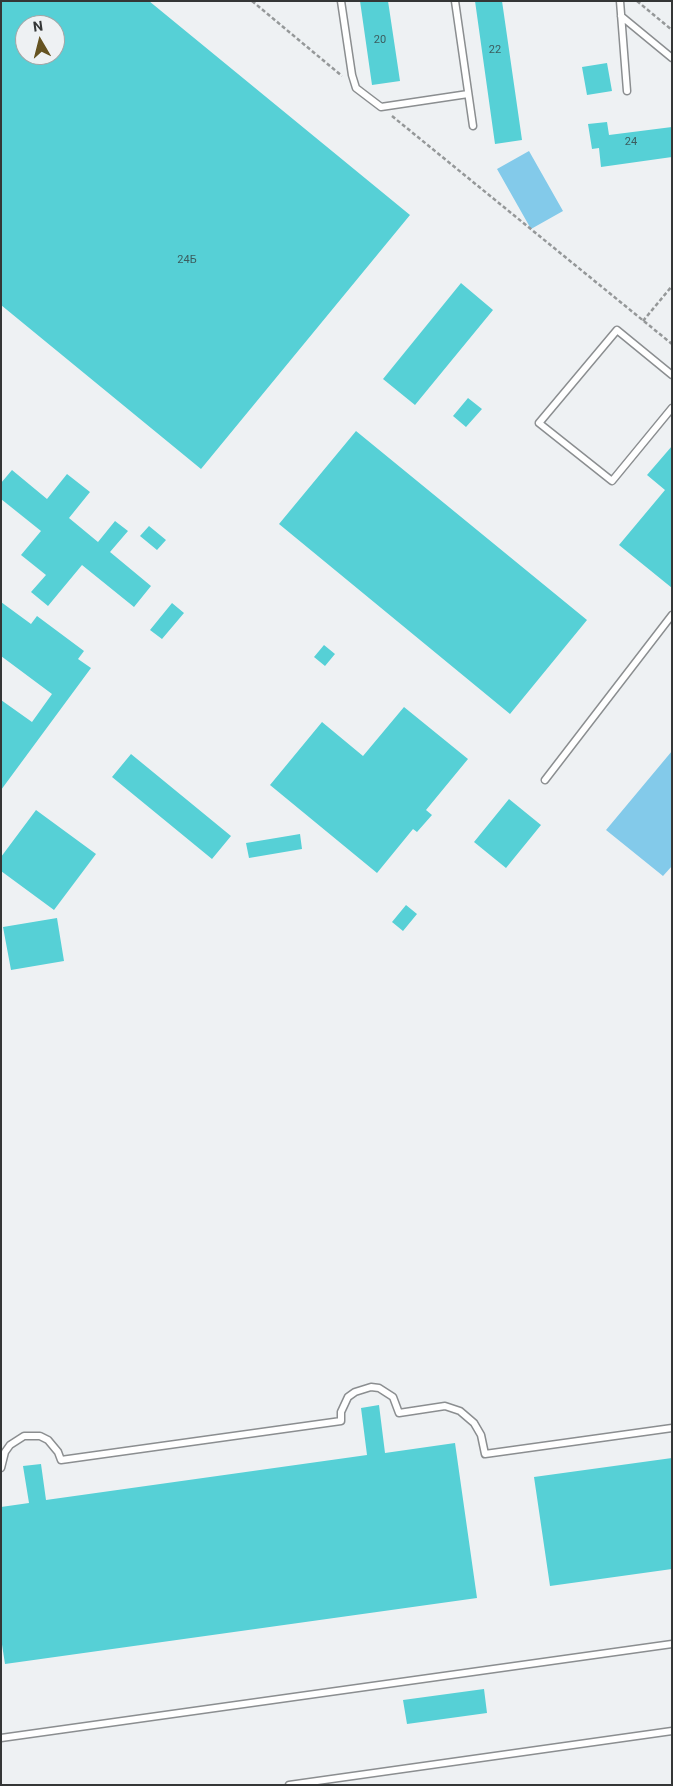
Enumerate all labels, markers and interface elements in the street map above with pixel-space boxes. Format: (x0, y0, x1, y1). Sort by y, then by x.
north arrow (15, 15, 65, 65)
text: N (32, 18, 44, 35)
house number: 20 (374, 33, 386, 47)
house number: 22 (489, 43, 501, 57)
house number: 24 (625, 135, 637, 149)
house number: 24Б (177, 253, 197, 267)

